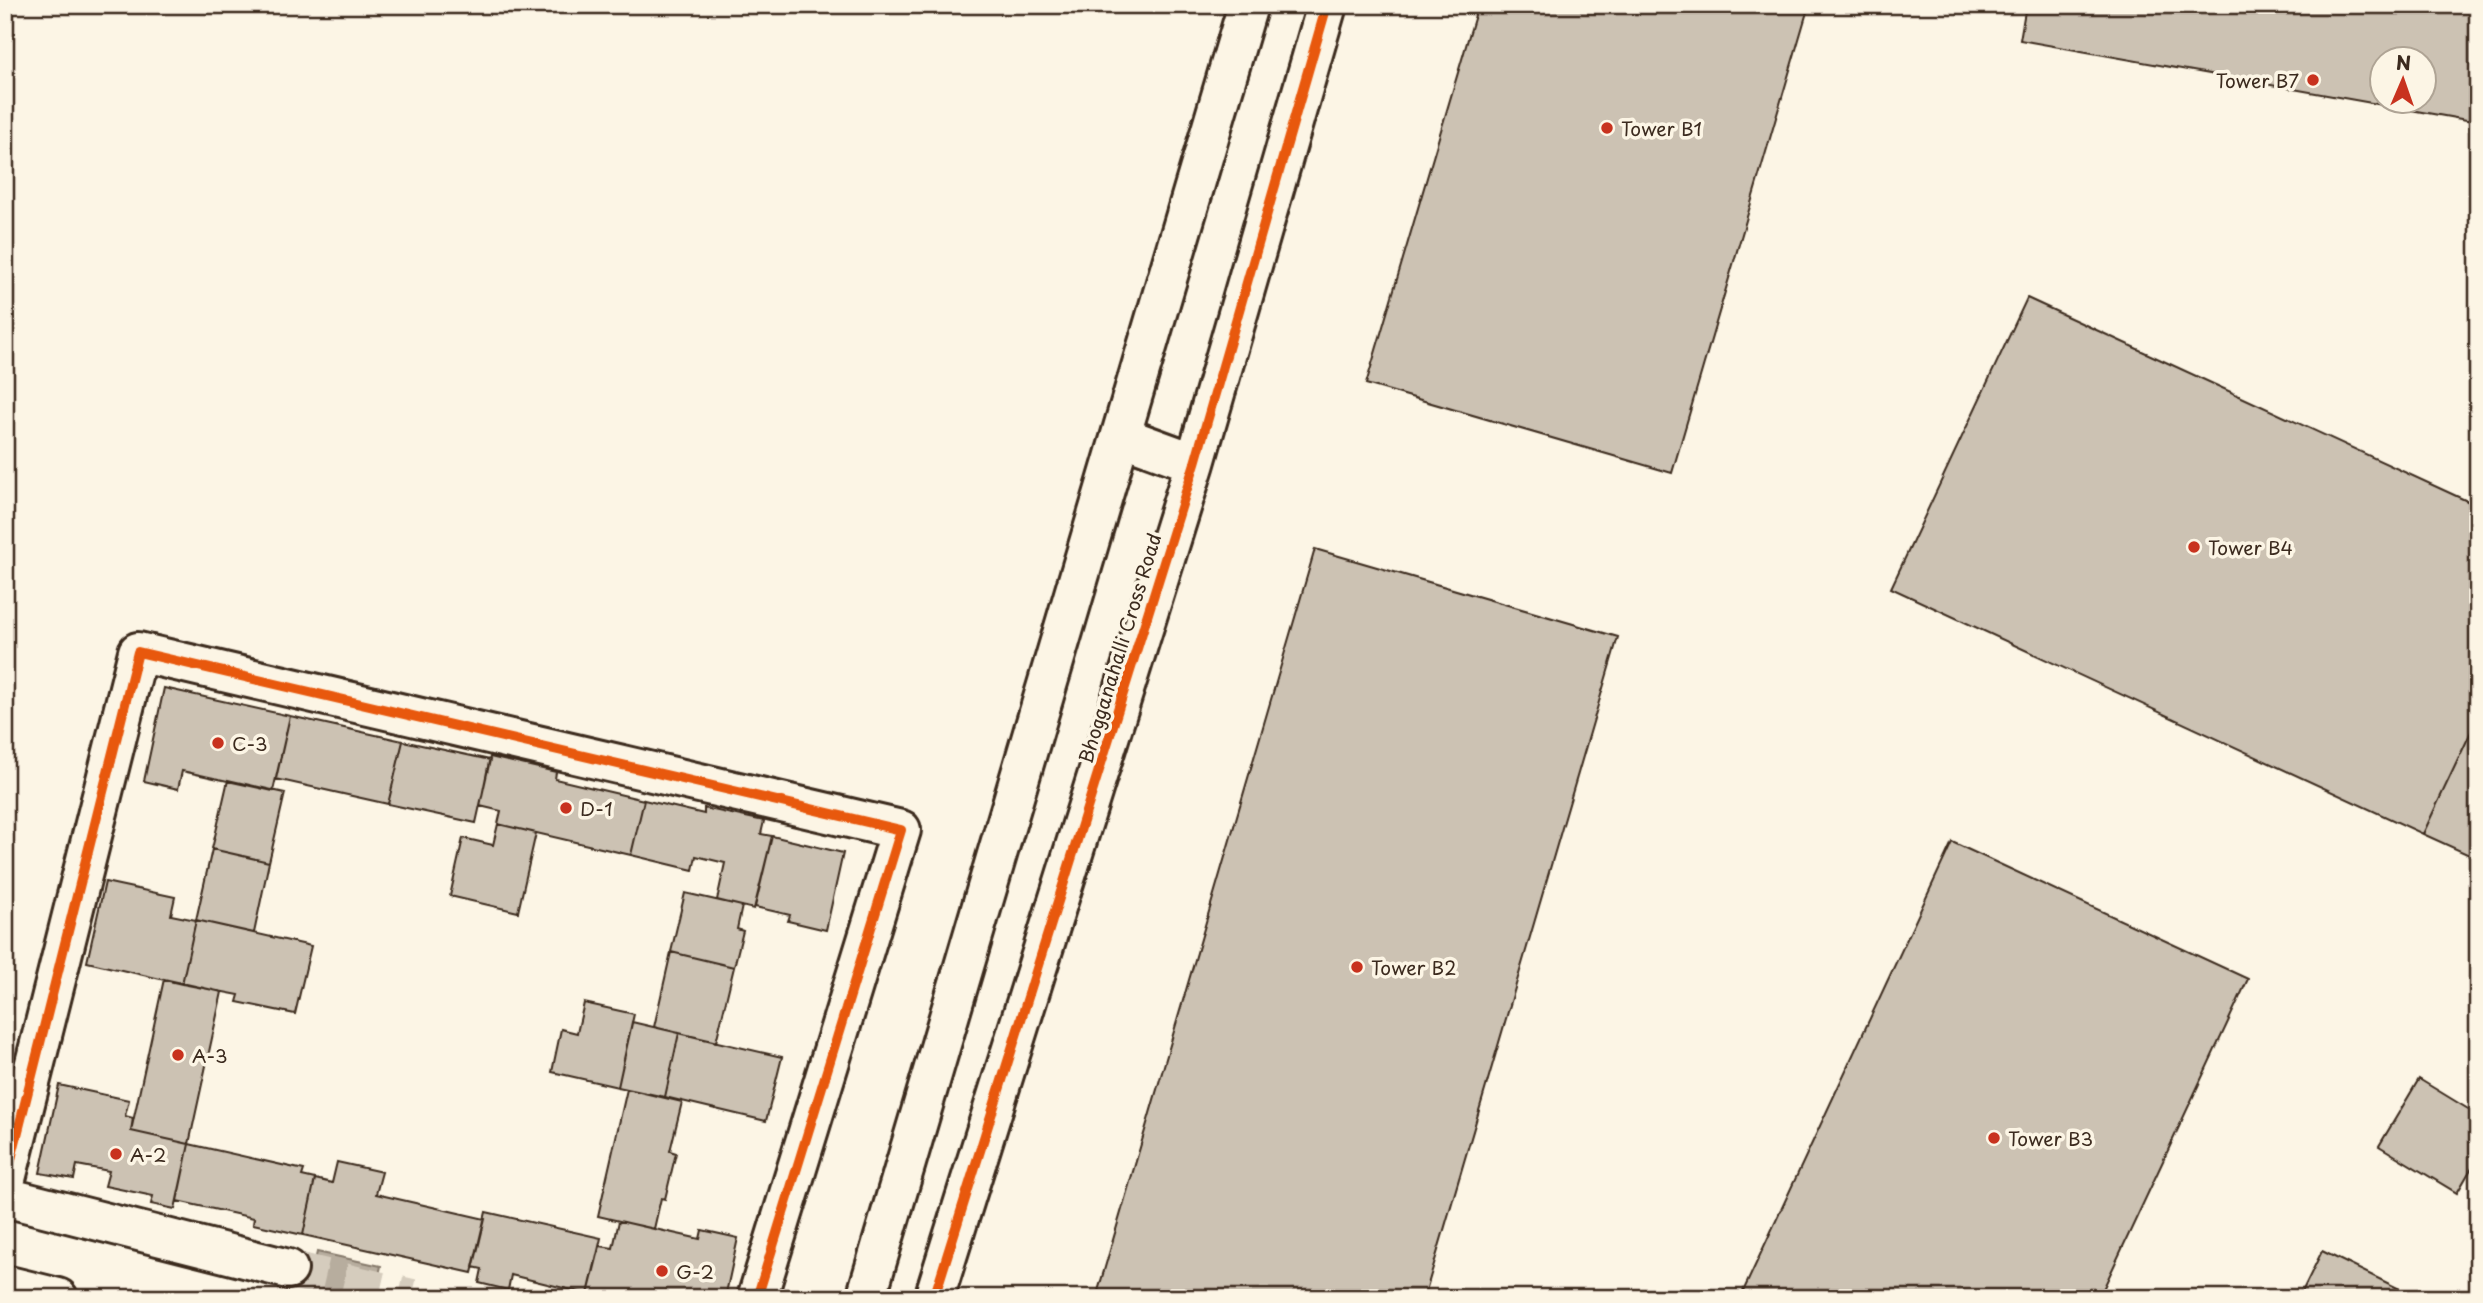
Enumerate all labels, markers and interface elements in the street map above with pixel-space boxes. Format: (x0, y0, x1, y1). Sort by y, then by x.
north arrow (2368, 46, 2438, 116)
text: N (2396, 48, 2412, 76)
place label: Tower B7 (2216, 66, 2299, 94)
marker: Tower B7 (2305, 72, 2321, 88)
place label: Tower B1 (1621, 114, 1702, 142)
marker: Tower B1 (1599, 120, 1615, 136)
street label: Bhogganahalli Cross Road (1071, 529, 1167, 767)
place label: Tower B4 (2208, 533, 2293, 561)
marker: Tower B4 (2186, 539, 2202, 555)
place label: C-3 (232, 729, 267, 757)
marker: C-3 (210, 735, 226, 751)
place label: D-1 (580, 794, 613, 822)
marker: D-1 (558, 800, 574, 816)
place label: Tower B2 (1371, 953, 1456, 981)
marker: Tower B2 (1349, 959, 1365, 975)
place label: A-3 (192, 1041, 228, 1069)
marker: A-3 (170, 1047, 186, 1063)
place label: Tower B3 (2008, 1124, 2093, 1152)
marker: Tower B3 (1986, 1130, 2002, 1146)
place label: A-2 (130, 1140, 166, 1168)
marker: A-2 (108, 1146, 124, 1162)
place label: G-2 (676, 1257, 714, 1285)
marker: G-2 (654, 1263, 670, 1279)

